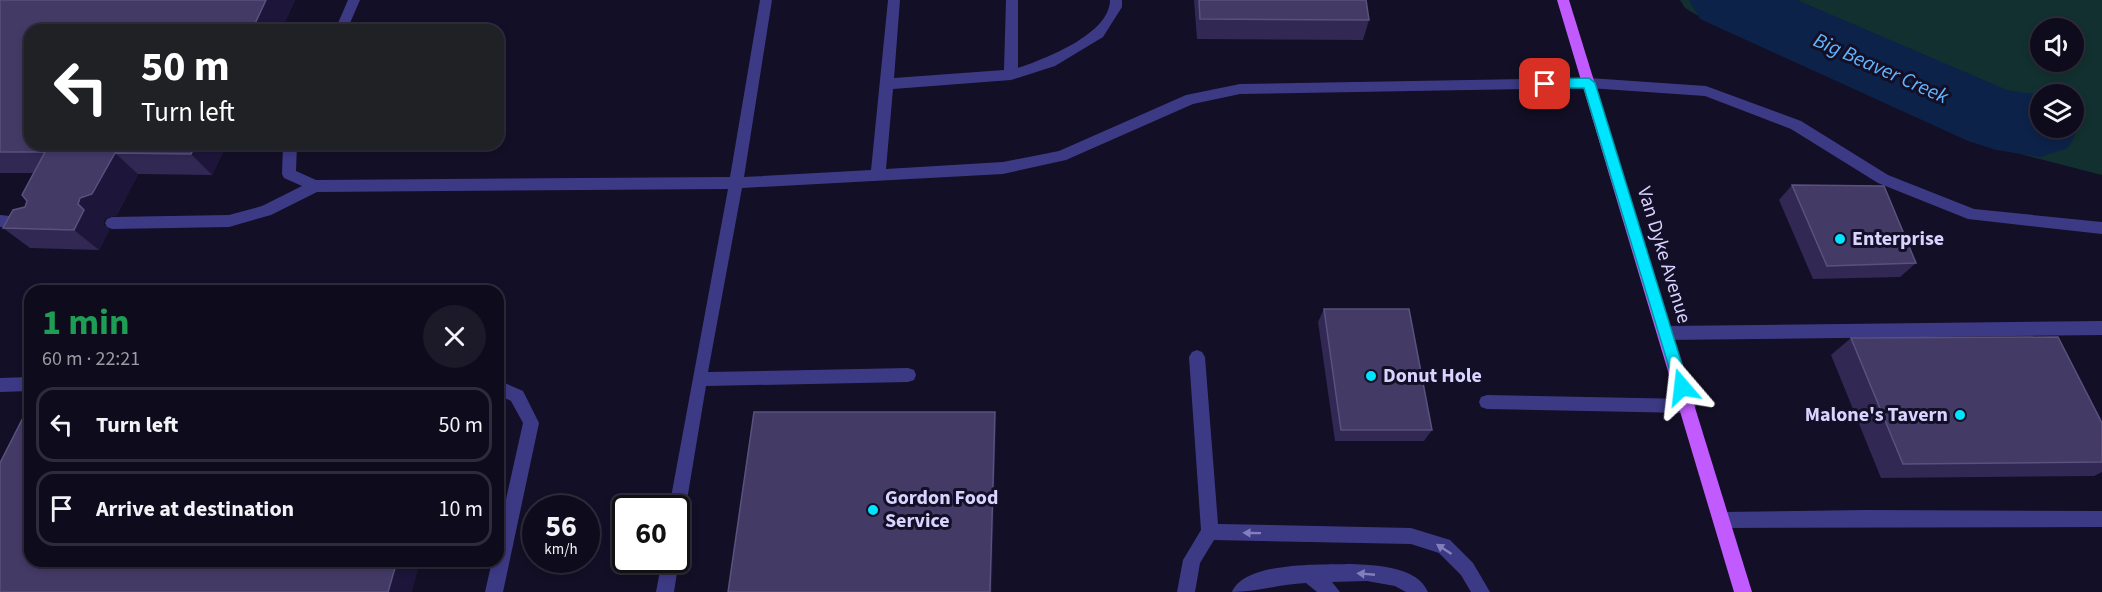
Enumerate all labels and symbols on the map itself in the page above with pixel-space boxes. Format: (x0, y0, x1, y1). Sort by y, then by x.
water label: Big Beaver Creek (1809, 25, 1954, 112)
pin (1519, 58, 1570, 109)
street label: Van Dyke Avenue (1630, 183, 1698, 327)
place label: Enterprise (1852, 225, 1944, 253)
marker: Enterprise (1833, 232, 1847, 246)
position arrow (1650, 355, 1714, 419)
place label: Donut Hole (1383, 362, 1482, 390)
marker: Donut Hole (1364, 369, 1378, 383)
place label: Malone's Tavern (1805, 401, 1948, 429)
marker: Malone's Tavern (1953, 408, 1967, 422)
place label: Gordon Food Service (885, 484, 998, 535)
speed limit sign: 60 (612, 495, 690, 573)
marker: Gordon Food Service (866, 503, 880, 517)
one-way arrow (1242, 528, 1261, 538)
one-way arrow (1435, 543, 1452, 554)
one-way arrow (1357, 569, 1376, 579)

